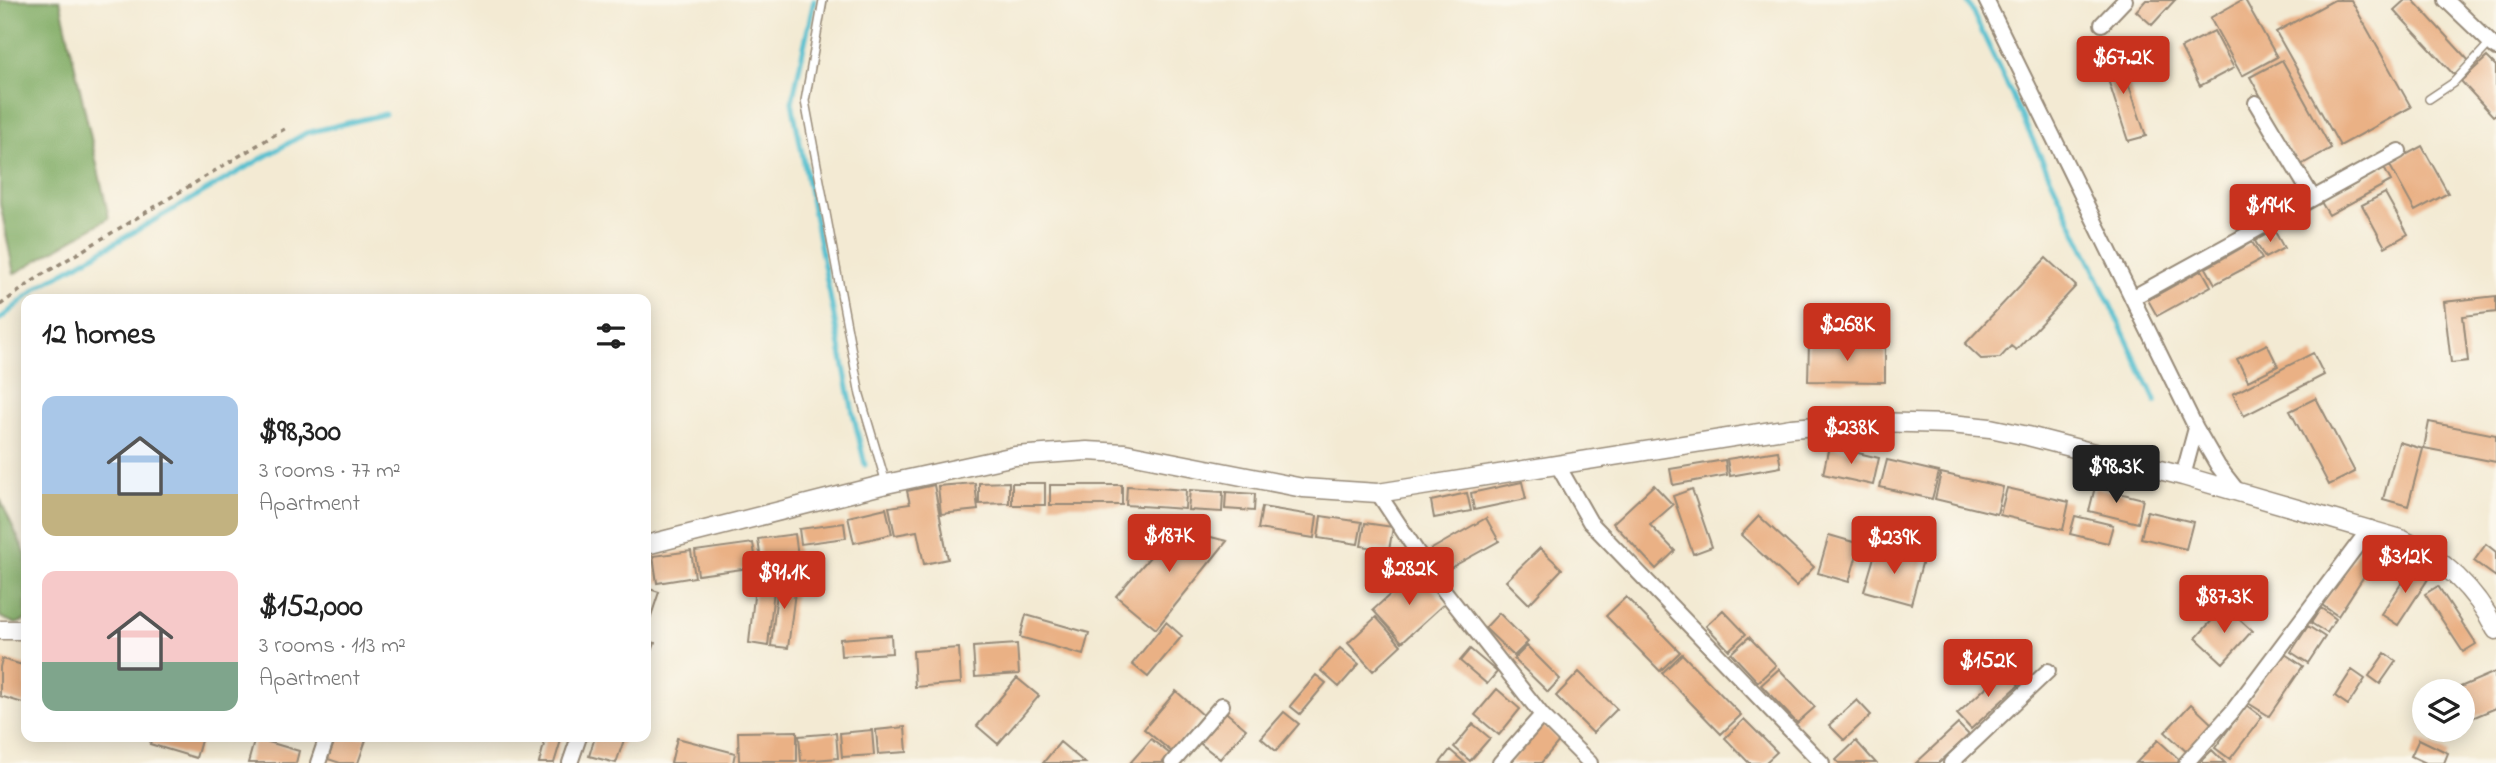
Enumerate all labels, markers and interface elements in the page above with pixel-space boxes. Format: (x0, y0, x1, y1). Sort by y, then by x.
pin: $67.2K (2066, 36, 2180, 96)
text: $67.2K (2093, 42, 2153, 75)
pin: $194K (2221, 184, 2319, 244)
text: $194K (2246, 190, 2294, 223)
pin: $268K (1798, 304, 1896, 363)
text: $268K (1819, 309, 1875, 342)
text: 12 homes (42, 314, 156, 358)
icon: filters (592, 317, 630, 355)
pin: $238K (1802, 406, 1900, 466)
text: $98,300 (259, 411, 341, 455)
text: $238K (1824, 412, 1878, 445)
icon: home (98, 424, 182, 508)
pin: $98.3K (2059, 446, 2173, 505)
text: $98.3K (2089, 451, 2143, 484)
text: 3 rooms · 77 m² (259, 455, 401, 488)
text: Apartment (259, 488, 360, 521)
pin: $187K (1120, 514, 1218, 574)
pin: $239K (1845, 516, 1943, 576)
text: $187K (1144, 520, 1194, 553)
text: $239K (1868, 522, 1920, 555)
pin: $312K (2356, 536, 2454, 595)
text: $312K (2378, 541, 2432, 574)
pin: $282K (1360, 548, 1458, 607)
pin: $91.1K (727, 552, 841, 611)
text: $282K (1381, 553, 1437, 586)
text: $91.1K (758, 557, 810, 590)
pin: $87.3K (2167, 576, 2281, 635)
text: $87.3K (2195, 581, 2253, 614)
text: $152,000 (259, 586, 363, 630)
icon: home (98, 599, 182, 683)
text: 3 rooms · 113 m² (259, 630, 406, 663)
pin: $152K (1939, 640, 2037, 699)
text: $152K (1960, 645, 2016, 678)
text: Apartment (259, 663, 360, 696)
map controls (2412, 679, 2475, 742)
button: layers (2412, 679, 2475, 742)

